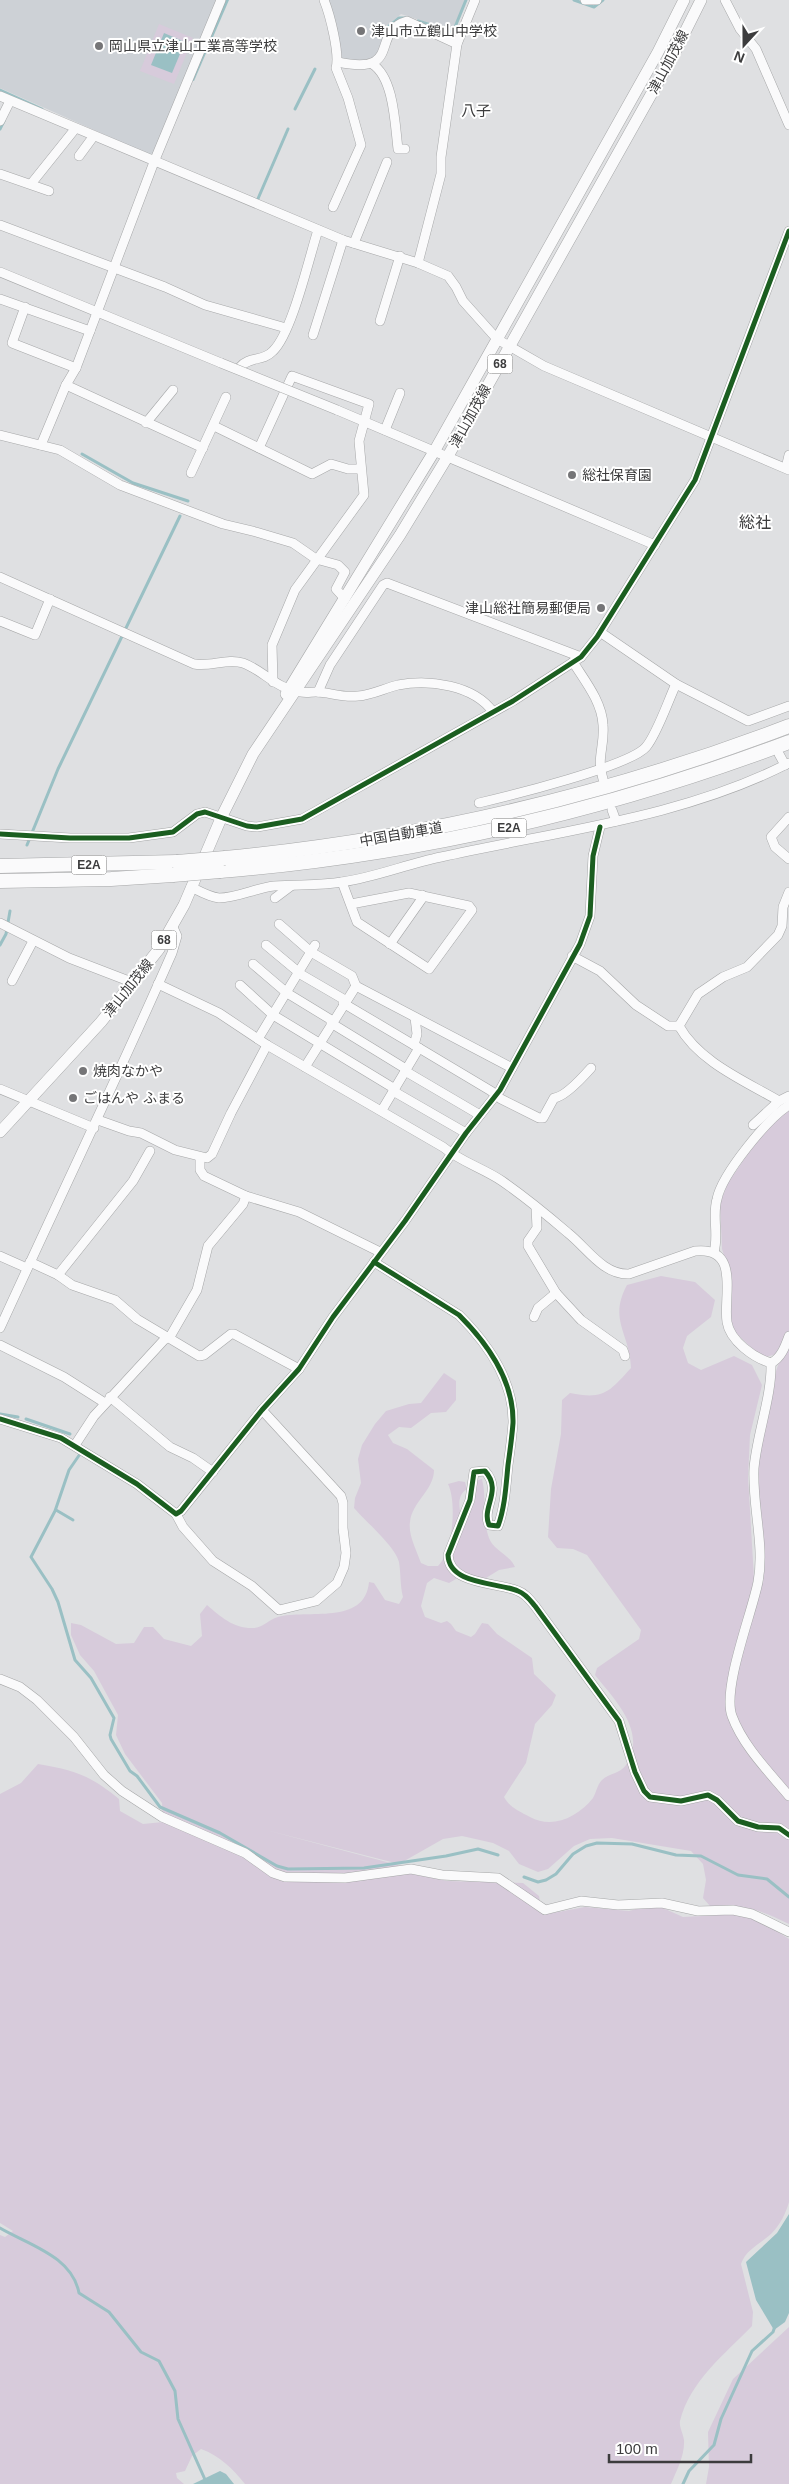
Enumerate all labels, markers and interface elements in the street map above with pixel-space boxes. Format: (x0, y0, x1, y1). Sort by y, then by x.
north arrow (719, 20, 769, 70)
place label: 津山市立鶴山中学校 (371, 23, 497, 39)
marker: 津山市立鶴山中学校 (355, 25, 367, 37)
street label: 津山加茂線 (645, 27, 691, 97)
place label: 岡山県立津山工業高等学校 (109, 38, 277, 54)
marker: 岡山県立津山工業高等学校 (93, 40, 105, 52)
text: N (732, 48, 747, 66)
district label: 八子 (461, 102, 491, 119)
road number: 68 (488, 354, 512, 374)
street label: 津山加茂線 (446, 382, 494, 450)
place label: 総社保育園 (582, 467, 652, 483)
marker: 総社保育園 (566, 469, 578, 481)
district label: 総社 (739, 514, 771, 531)
place label: 津山総社簡易郵便局 (465, 600, 591, 616)
marker: 津山総社簡易郵便局 (595, 602, 607, 614)
road number: E2A (492, 818, 526, 838)
street label: 中国自動車道 (358, 819, 444, 849)
road number: E2A (72, 856, 106, 874)
road number: 68 (152, 930, 176, 950)
street label: 津山加茂線 (100, 956, 156, 1020)
place label: 焼肉なかや (93, 1063, 163, 1079)
marker: 焼肉なかや (77, 1065, 89, 1077)
place label: ごはんや ふまる (83, 1090, 185, 1106)
marker: ごはんや ふまる (67, 1092, 79, 1104)
scale bar (609, 2432, 752, 2464)
text: 100 m (616, 2440, 658, 2457)

